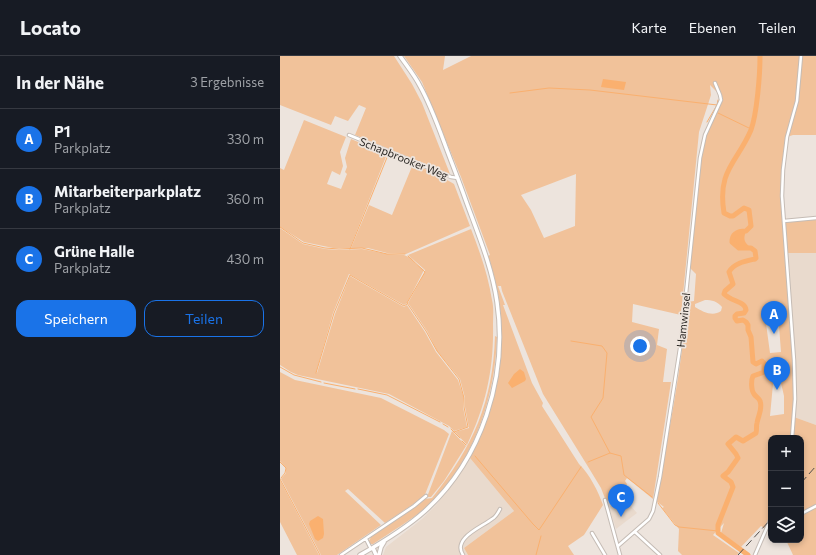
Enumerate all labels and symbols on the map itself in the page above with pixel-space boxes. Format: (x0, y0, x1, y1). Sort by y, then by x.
street label: Schapbrooker Weg (358, 134, 450, 182)
street label: Hamwinsel (674, 292, 692, 348)
pin: A (761, 301, 787, 334)
your location (630, 336, 650, 356)
pin: B (764, 357, 790, 390)
pin: C (608, 484, 634, 517)

